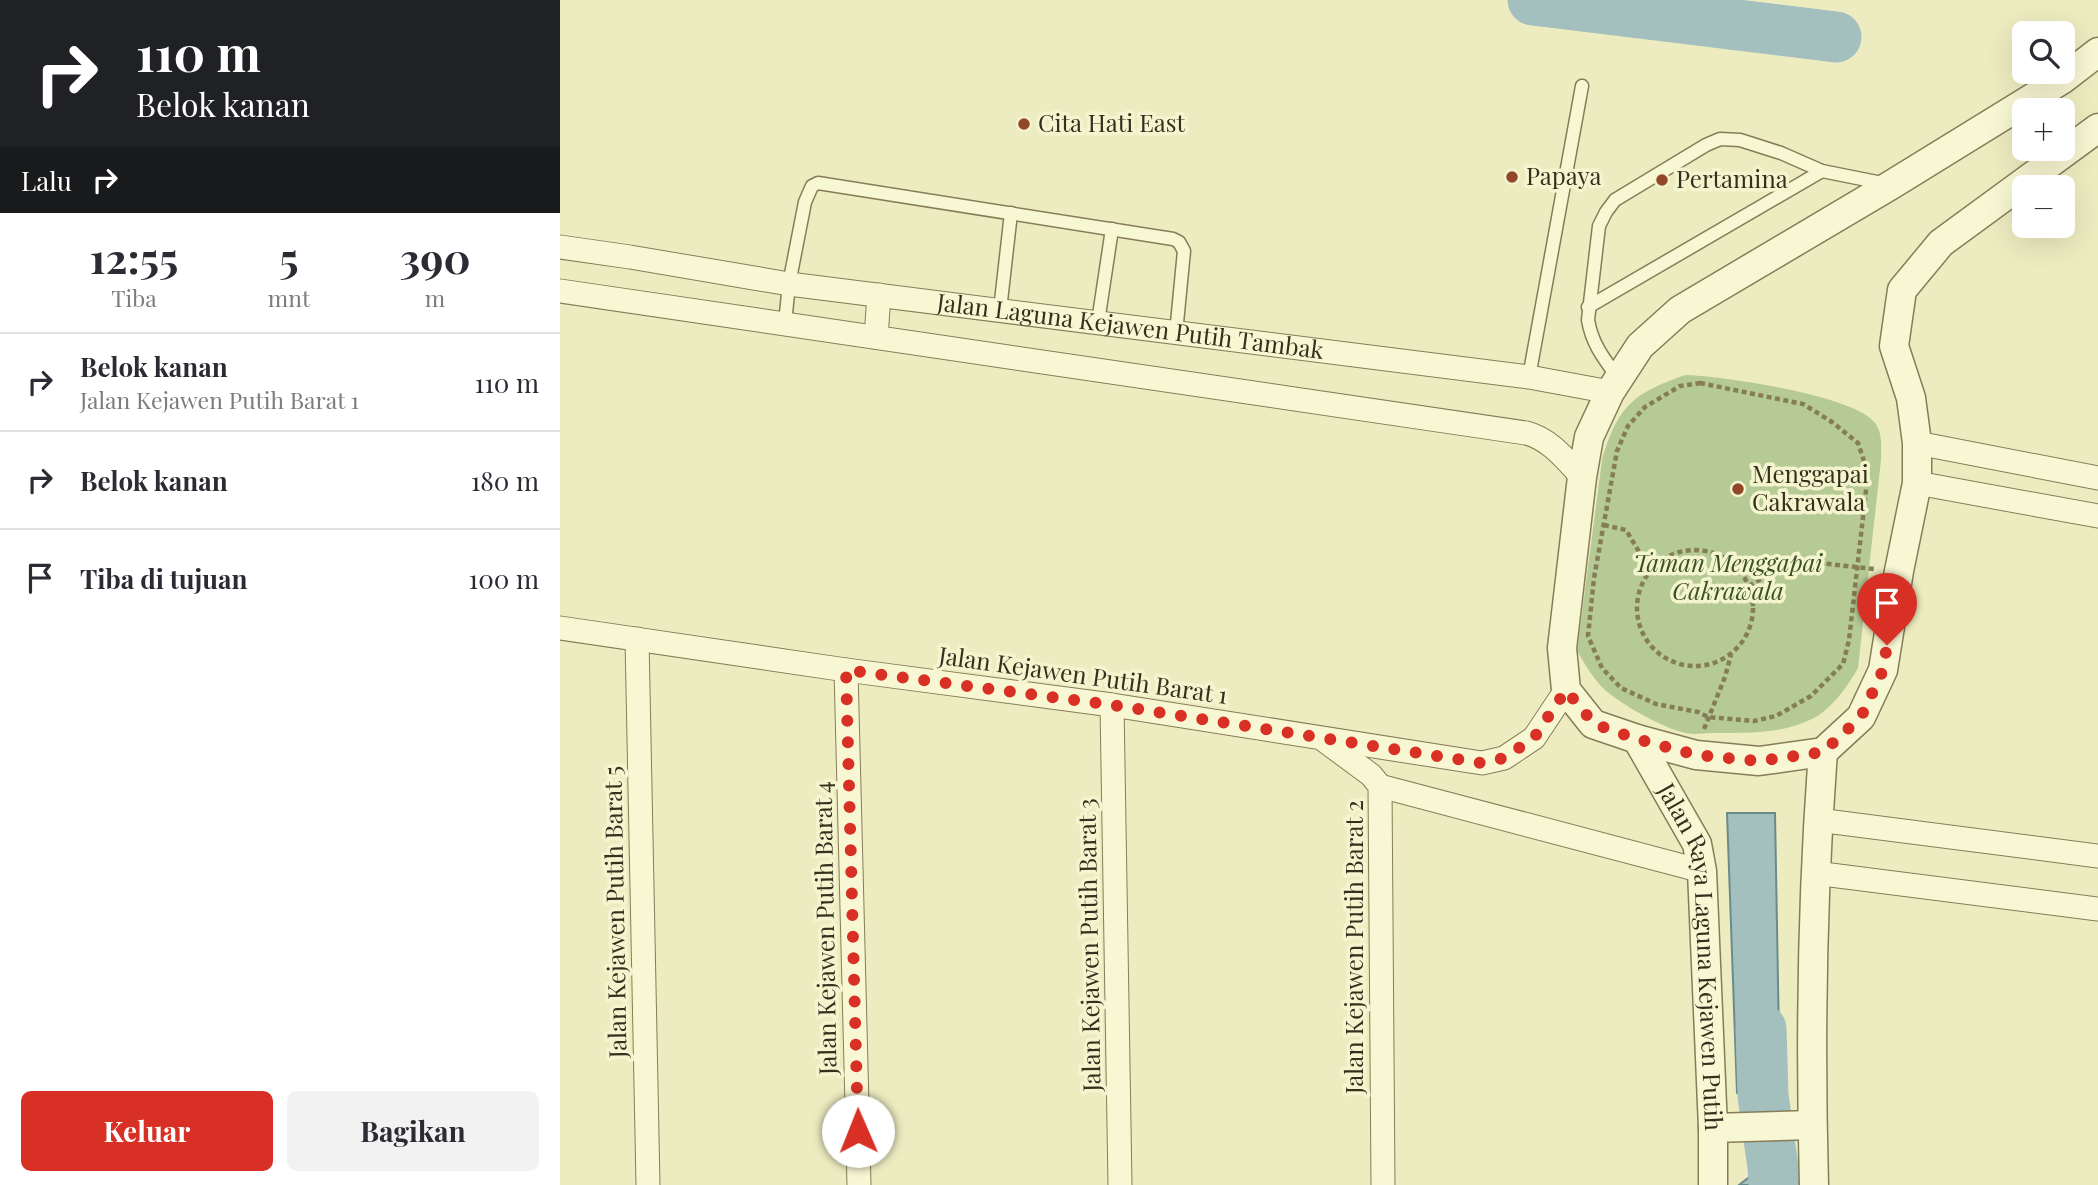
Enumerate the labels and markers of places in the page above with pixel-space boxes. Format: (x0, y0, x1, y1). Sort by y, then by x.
place label: Cita Hati East (1038, 106, 1185, 138)
marker: Cita Hati East (1016, 116, 1032, 132)
place label: Papaya (1526, 159, 1602, 191)
place label: Pertamina (1676, 162, 1788, 194)
marker: Papaya (1504, 169, 1520, 185)
marker: Pertamina (1654, 172, 1670, 188)
place label: Menggapai Cakrawala (1752, 457, 1869, 517)
marker: Menggapai Cakrawala (1730, 481, 1746, 497)
pin (1857, 573, 1917, 645)

